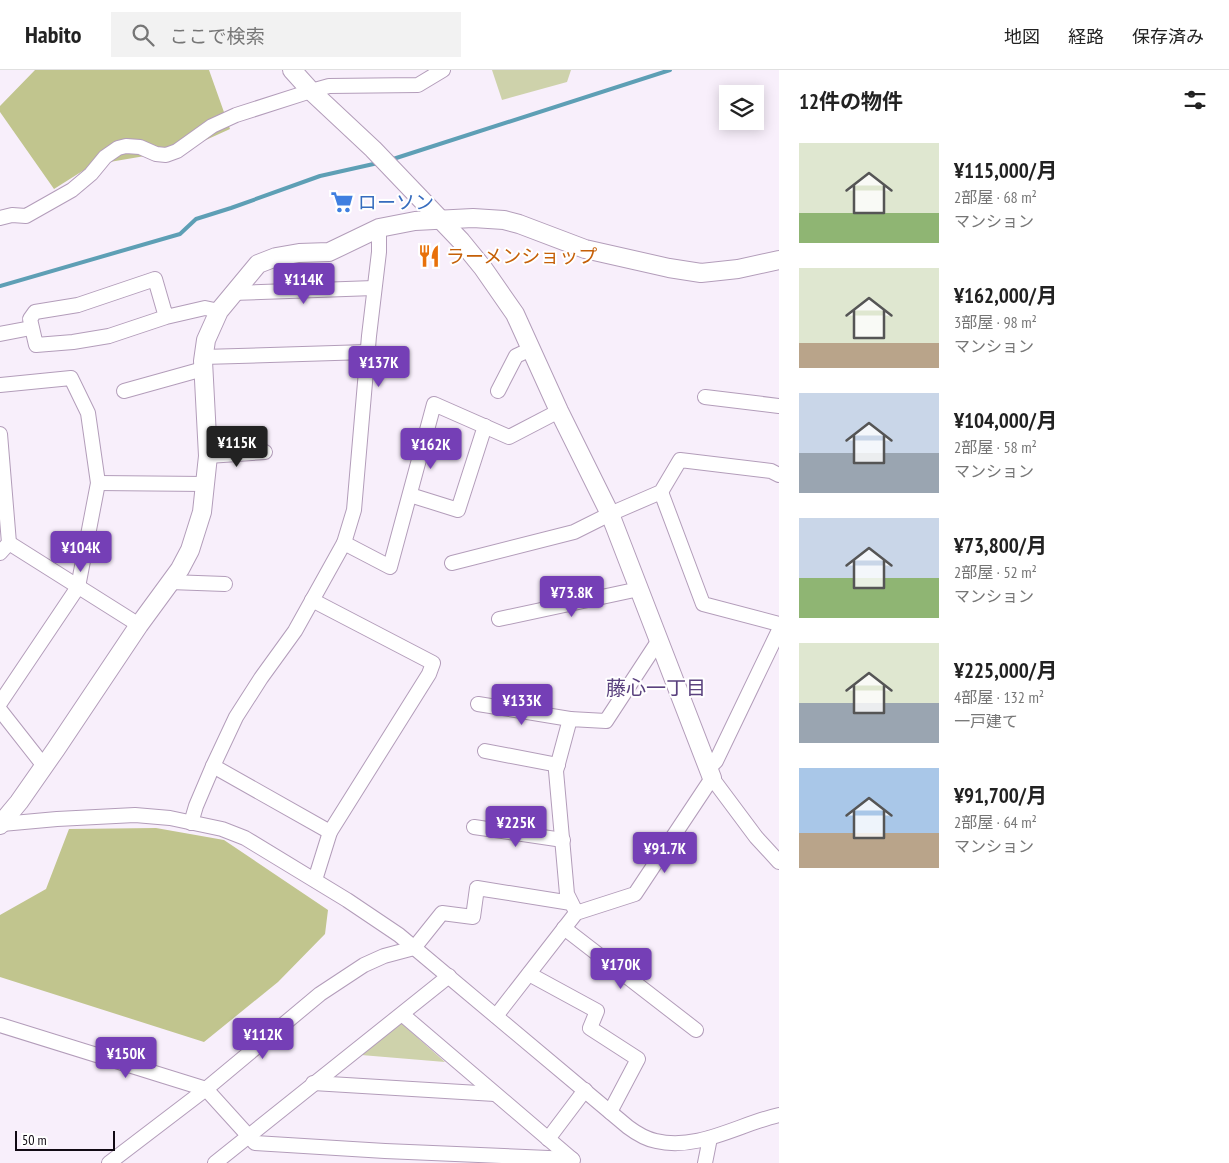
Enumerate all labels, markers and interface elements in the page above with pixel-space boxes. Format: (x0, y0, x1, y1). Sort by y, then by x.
search box (111, 12, 461, 57)
text: Habito (25, 19, 81, 50)
icon: search (129, 21, 157, 49)
text: ここで検索 (169, 24, 264, 48)
text: 地図 (1004, 25, 1040, 48)
text: 経路 (1068, 25, 1104, 48)
text: 保存済み (1132, 25, 1204, 48)
map controls (719, 85, 764, 130)
button: layers (719, 85, 764, 130)
icon: filters (1181, 86, 1209, 114)
text: 12件の物件 (799, 88, 903, 115)
text: ¥115,000/月 (954, 157, 1057, 184)
icon: home (839, 163, 899, 223)
text: 2部屋 · 68 m² (954, 187, 1037, 207)
supermarket icon: ローソン (329, 189, 355, 215)
place label: ローソン (358, 190, 434, 214)
text: マンション (954, 211, 1034, 231)
restaurant icon: ラーメンショップ (416, 243, 442, 269)
place label: ラーメンショップ (446, 244, 597, 268)
pin: ¥114K (269, 262, 339, 305)
text: ¥114K (285, 269, 323, 289)
text: ¥162,000/月 (954, 282, 1057, 309)
icon: home (839, 288, 899, 348)
text: 3部屋 · 98 m² (954, 312, 1037, 332)
text: マンション (954, 336, 1034, 356)
pin: ¥137K (344, 346, 414, 388)
text: ¥137K (360, 352, 398, 372)
text: ¥104,000/月 (954, 407, 1057, 434)
icon: home (839, 413, 899, 473)
pin: ¥115K (202, 426, 272, 468)
pin: ¥162K (396, 428, 466, 470)
text: ¥115K (218, 432, 256, 452)
text: ¥162K (412, 434, 450, 454)
text: 2部屋 · 58 m² (954, 437, 1037, 457)
text: マンション (954, 461, 1034, 481)
pin: ¥104K (46, 530, 116, 573)
text: ¥73,800/月 (954, 532, 1047, 559)
text: ¥104K (62, 537, 100, 557)
icon: home (839, 538, 899, 598)
text: 2部屋 · 52 m² (954, 562, 1037, 582)
pin: ¥73.8K (531, 576, 613, 618)
text: ¥73.8K (551, 582, 593, 602)
text: マンション (954, 586, 1034, 606)
text: ¥225,000/月 (954, 657, 1057, 684)
icon: home (839, 663, 899, 723)
district label: 藤心一丁目 (606, 675, 706, 701)
pin: ¥133K (487, 684, 557, 726)
text: 4部屋 · 132 m² (954, 687, 1044, 707)
text: ¥133K (503, 690, 541, 710)
text: 一戸建て (954, 711, 1018, 731)
text: ¥91,700/月 (954, 782, 1047, 809)
icon: home (839, 788, 899, 848)
pin: ¥225K (481, 806, 551, 848)
text: ¥225K (497, 812, 535, 832)
text: 2部屋 · 64 m² (954, 812, 1037, 832)
pin: ¥91.7K (624, 832, 706, 874)
text: マンション (954, 836, 1034, 856)
text: ¥91.7K (644, 838, 686, 858)
pin: ¥170K (586, 948, 656, 990)
text: ¥170K (602, 954, 640, 974)
pin: ¥112K (228, 1018, 298, 1060)
text: ¥112K (244, 1024, 282, 1044)
pin: ¥150K (91, 1036, 161, 1079)
text: ¥150K (107, 1043, 145, 1063)
scale bar (15, 1128, 115, 1151)
text: 50 m (22, 1131, 47, 1149)

